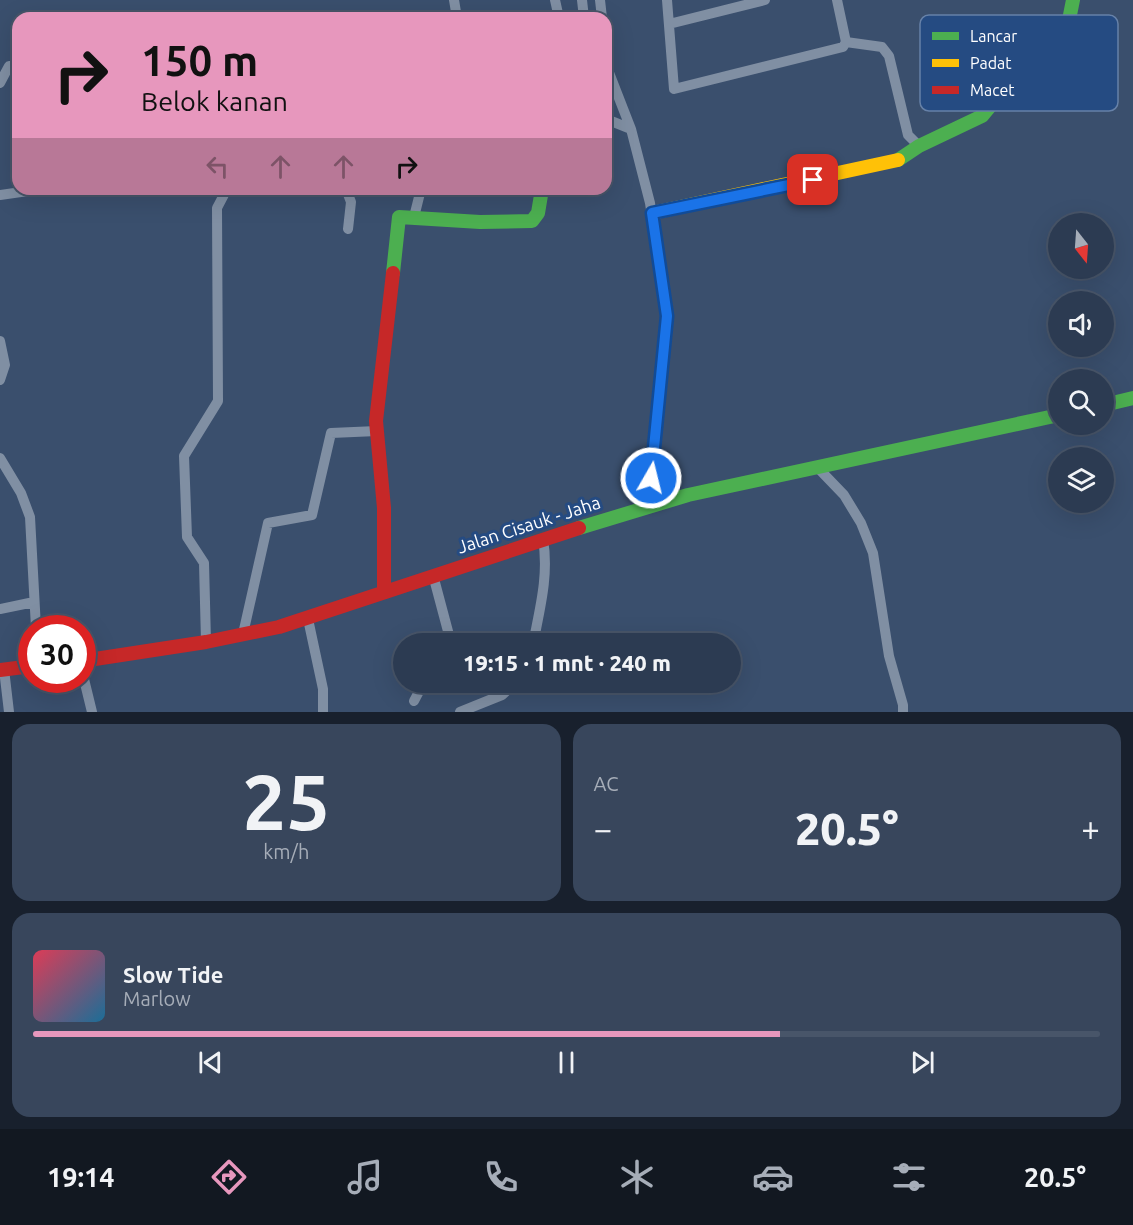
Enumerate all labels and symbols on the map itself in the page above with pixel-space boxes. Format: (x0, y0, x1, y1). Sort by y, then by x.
legend (920, 15, 1118, 111)
text: Lancar (970, 27, 1017, 45)
text: Padat (970, 54, 1012, 72)
text: Macet (970, 81, 1015, 99)
pin (787, 154, 838, 205)
north arrow (1048, 213, 1114, 279)
position arrow (619, 446, 683, 510)
street label: Jalan Cisauk - Jaha (455, 491, 603, 557)
speed limit sign: 30 (18, 615, 96, 693)

